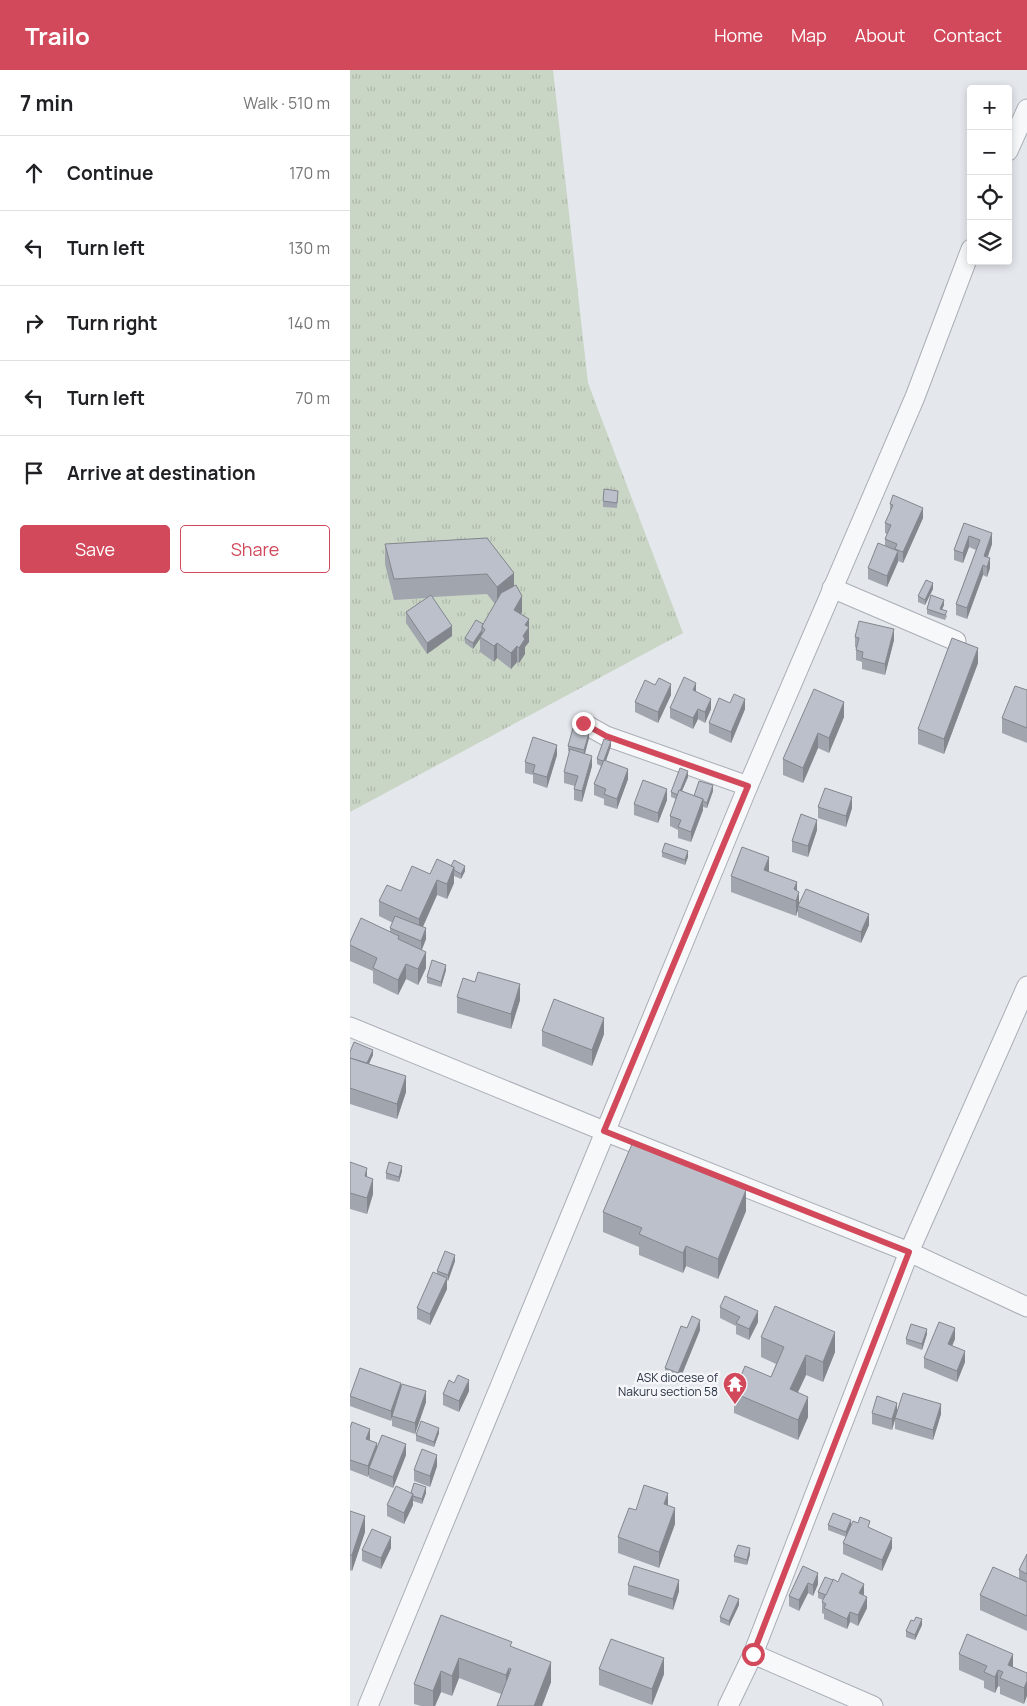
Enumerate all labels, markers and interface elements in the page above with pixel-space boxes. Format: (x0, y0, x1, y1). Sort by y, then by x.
text: Trailo (25, 19, 90, 52)
text: Home (714, 23, 763, 47)
text: Map (791, 23, 827, 47)
text: About (855, 23, 905, 47)
text: Contact (933, 23, 1002, 47)
map controls (967, 85, 1012, 265)
button: + (967, 85, 1012, 130)
text: 7 min (20, 89, 73, 117)
text: Walk · 510 m (243, 92, 330, 114)
button: − (967, 130, 1012, 175)
icon: ahead (20, 159, 48, 187)
text: Continue (67, 160, 153, 186)
text: 170 m (289, 162, 330, 184)
button: locate (967, 175, 1012, 220)
button: layers (967, 220, 1012, 265)
icon: left (20, 234, 48, 262)
text: Turn left (67, 235, 145, 261)
text: 130 m (288, 237, 330, 259)
icon: right (20, 309, 48, 337)
text: Turn right (67, 310, 157, 336)
text: 140 m (288, 312, 330, 334)
icon: left (20, 384, 48, 412)
text: Turn left (67, 385, 145, 411)
text: 70 m (295, 387, 330, 409)
icon: arrive (20, 459, 48, 487)
text: Arrive at destination (67, 460, 256, 486)
button: Save (20, 525, 170, 573)
button: Share (180, 525, 330, 573)
route end (572, 712, 595, 735)
place label: ASK diocese of Nakuru section 58 (618, 1369, 719, 1400)
temple icon: ASK diocese of Nakuru section 58 (722, 1371, 748, 1405)
route start (742, 1643, 765, 1666)

